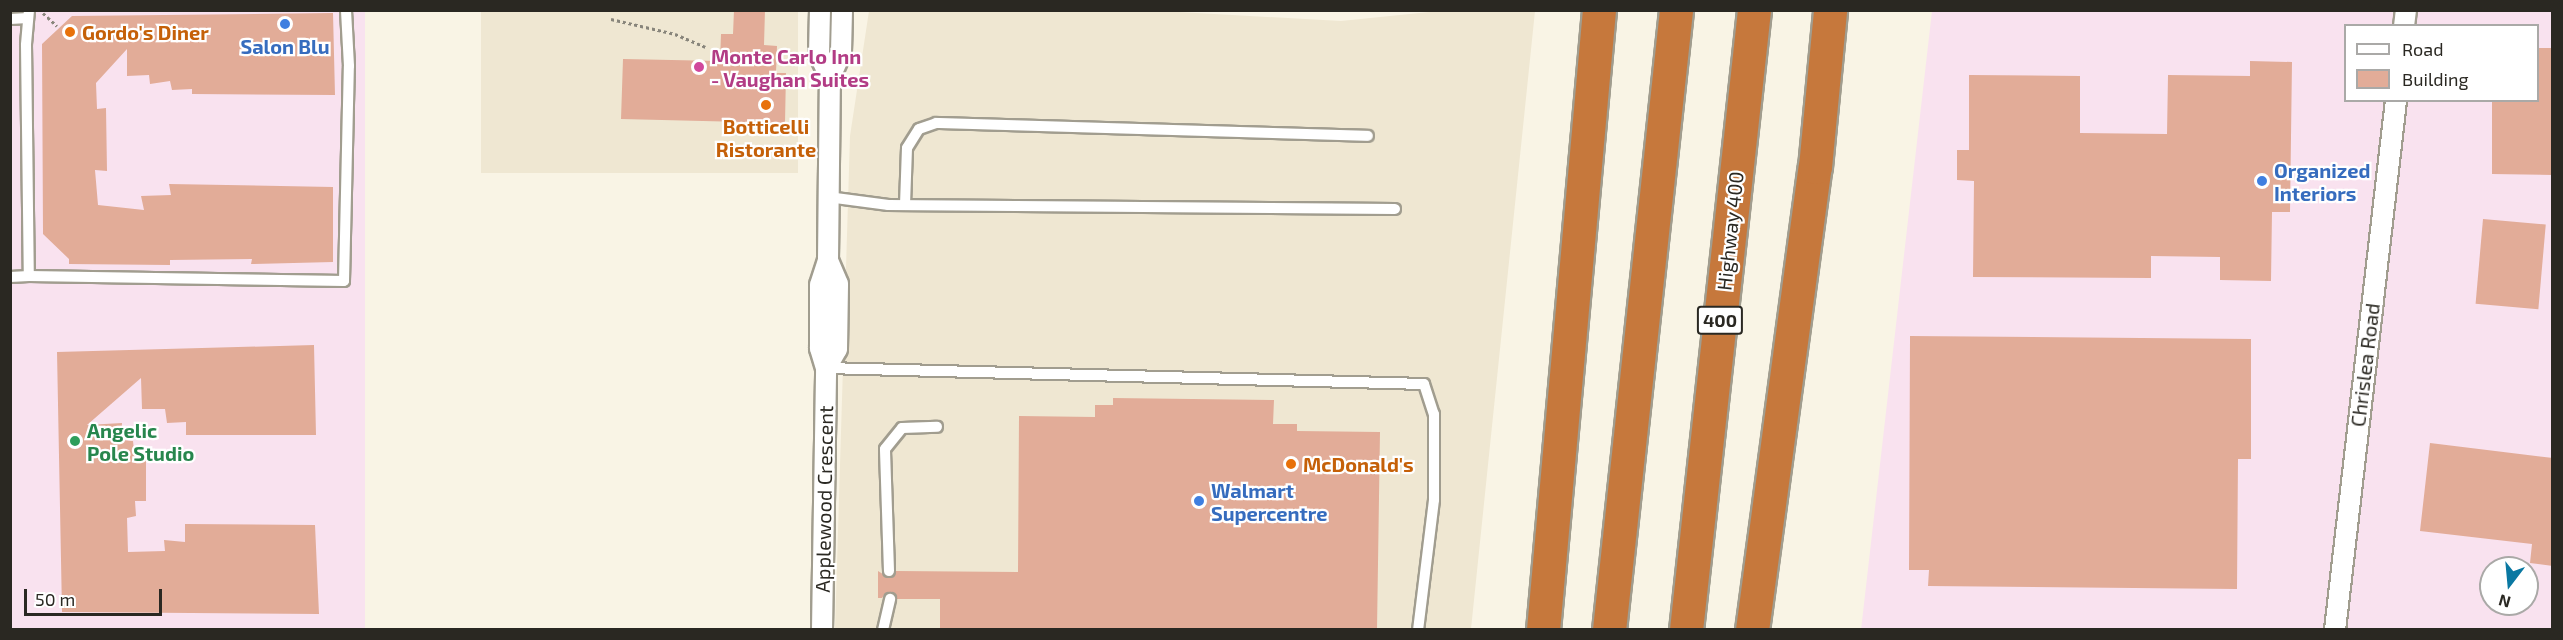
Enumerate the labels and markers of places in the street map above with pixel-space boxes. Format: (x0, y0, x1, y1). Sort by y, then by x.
marker: Salon Blu (278, 17, 292, 31)
place label: Gordo's Diner (82, 20, 209, 44)
marker: Gordo's Diner (63, 25, 77, 39)
place label: Salon Blu (240, 34, 330, 58)
place label: Monte Carlo Inn - Vaughan Suites (711, 44, 870, 91)
marker: Monte Carlo Inn - Vaughan Suites (692, 60, 706, 74)
marker: Botticelli Ristorante (759, 98, 773, 112)
place label: Botticelli Ristorante (716, 114, 816, 161)
place label: Organized Interiors (2274, 158, 2370, 205)
marker: Organized Interiors (2255, 174, 2269, 188)
place label: Angelic Pole Studio (87, 418, 194, 465)
marker: Angelic Pole Studio (68, 434, 82, 448)
place label: McDonald's (1303, 452, 1414, 476)
marker: McDonald's (1284, 457, 1298, 471)
place label: Walmart Supercentre (1211, 478, 1327, 525)
marker: Walmart Supercentre (1192, 494, 1206, 508)

